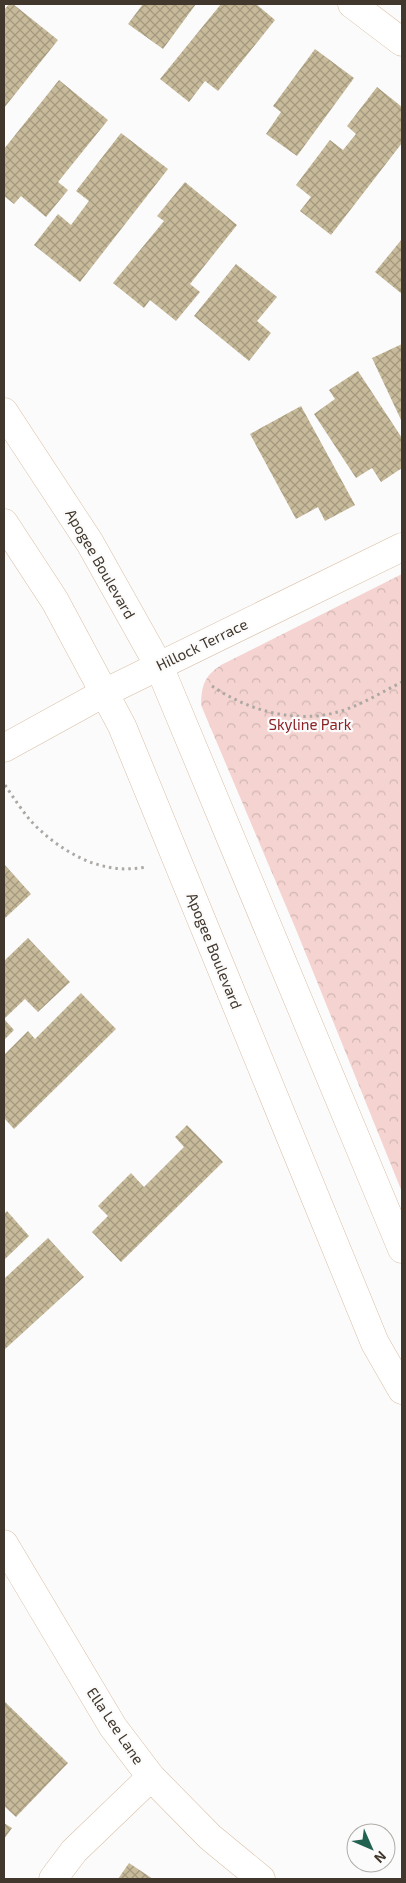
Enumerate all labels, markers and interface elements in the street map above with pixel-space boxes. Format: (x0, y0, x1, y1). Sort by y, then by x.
street label: Apogee Boulevard (62, 505, 140, 622)
street label: Hillock Terrace (153, 614, 250, 674)
park label: Skyline Park (269, 715, 352, 733)
street label: Apogee Boulevard (183, 890, 246, 1011)
street label: Ella Lee Lane (84, 1684, 148, 1767)
north arrow (346, 1823, 396, 1873)
text: N (371, 1848, 390, 1867)

